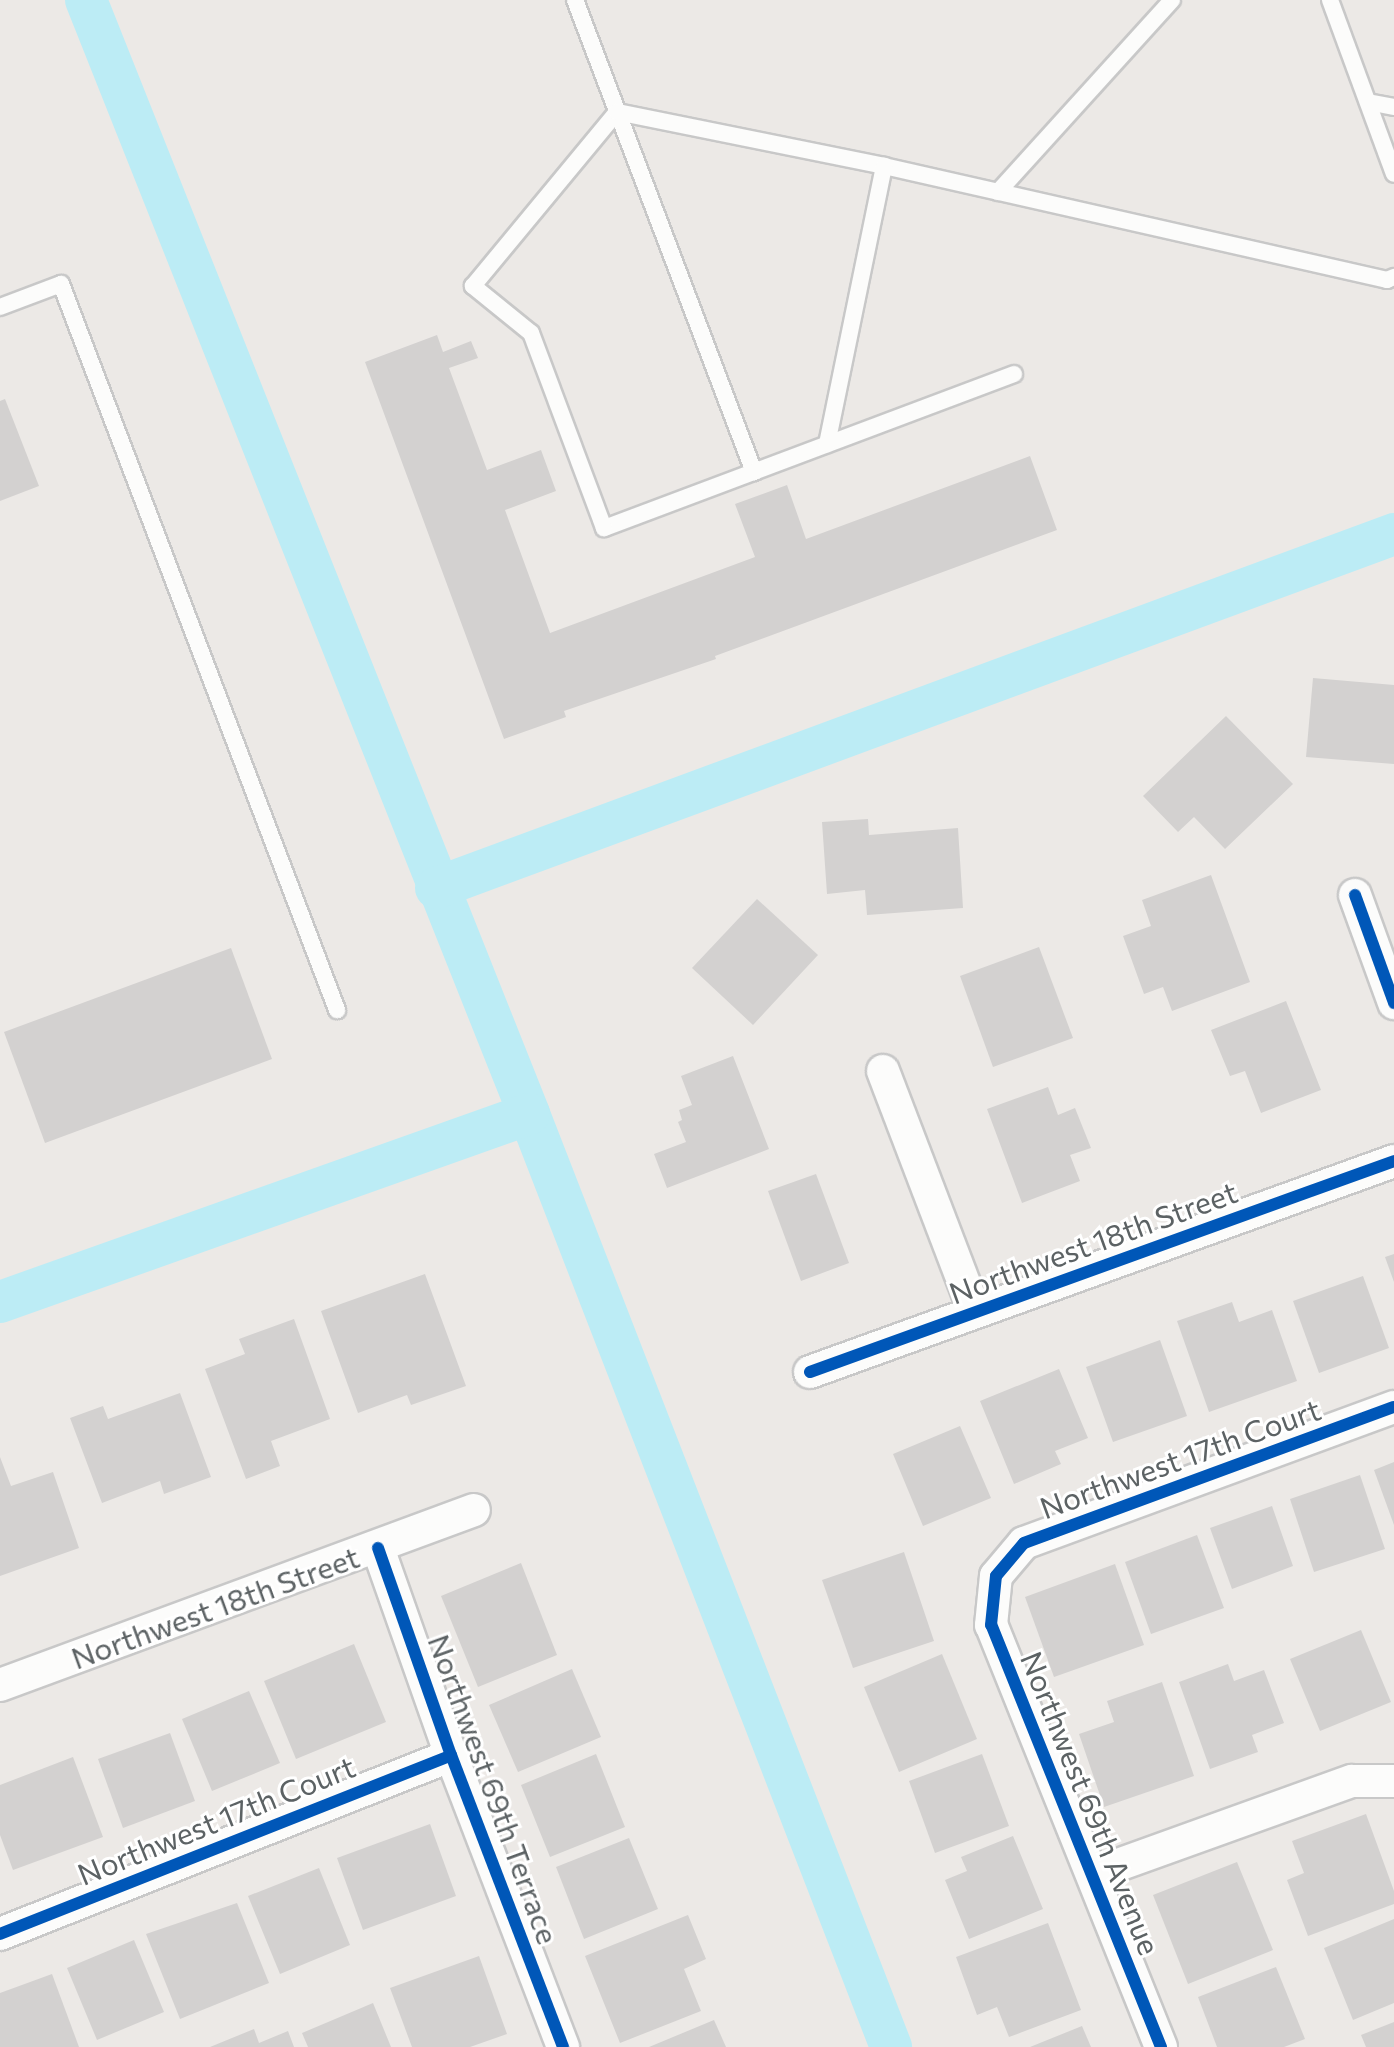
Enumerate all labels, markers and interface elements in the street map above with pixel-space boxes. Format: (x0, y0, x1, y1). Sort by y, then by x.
street label: Northwest 18th Street (944, 1173, 1242, 1311)
street label: Northwest 17th Court (1035, 1390, 1325, 1526)
street label: Northwest 18th Street (66, 1538, 364, 1676)
street label: Northwest 69th Terrace (421, 1629, 567, 1949)
street label: Northwest 69th Avenue (1014, 1646, 1168, 1960)
street label: Northwest 17th Court (72, 1748, 360, 1892)

